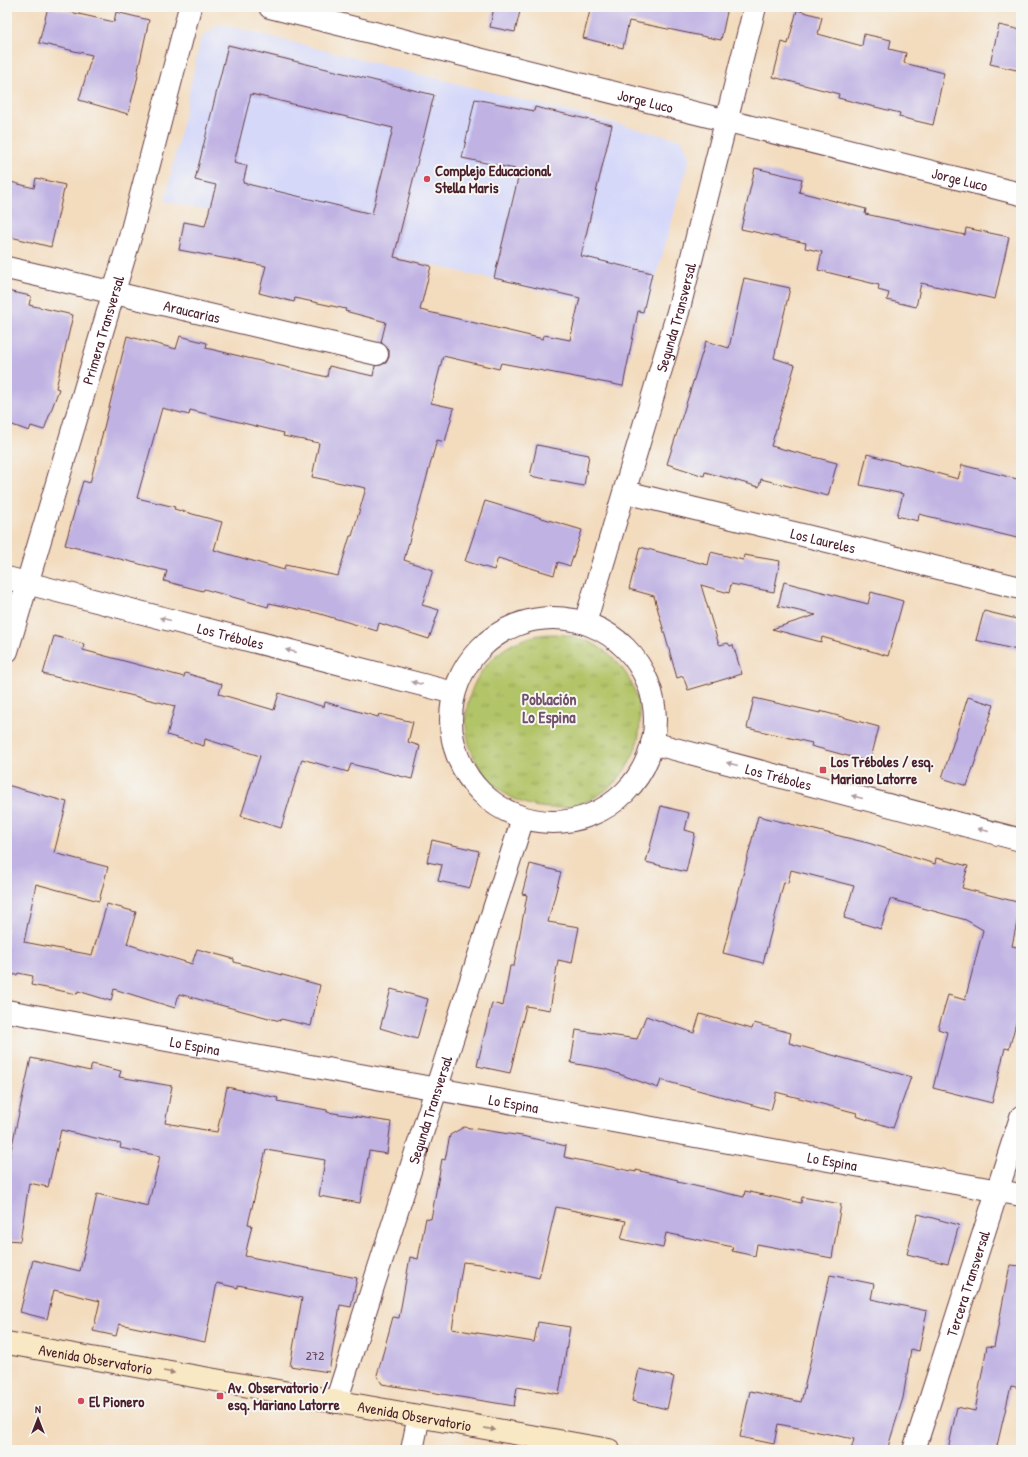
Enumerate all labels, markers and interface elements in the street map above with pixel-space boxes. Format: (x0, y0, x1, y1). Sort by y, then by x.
street label: Jorge Luco (615, 83, 676, 118)
place label: Complejo Educacional Stella Maris (435, 160, 552, 198)
street label: Jorge Luco (930, 162, 990, 196)
marker: Complejo Educacional Stella Maris (422, 174, 432, 184)
street label: Segunda Transversal (650, 260, 701, 374)
street label: Primera Transversal (76, 273, 129, 387)
street label: Araucarias (162, 294, 223, 328)
street label: Los Laureles (789, 522, 858, 558)
one-way arrow (158, 615, 171, 621)
street label: Los Tréboles (195, 617, 266, 654)
one-way arrow (284, 648, 296, 654)
one-way arrow (410, 680, 422, 686)
district label: Población Lo Espina (522, 688, 576, 729)
place label: Los Tréboles / esq. Mariano Latorre (831, 751, 934, 789)
street label: Los Tréboles (743, 758, 814, 795)
one-way arrow (725, 761, 737, 767)
marker: Los Tréboles / esq. Mariano Latorre (818, 765, 828, 775)
one-way arrow (851, 794, 863, 800)
one-way arrow (977, 827, 989, 833)
street label: Lo Espina (168, 1030, 222, 1060)
street label: Segunda Transversal (403, 1053, 457, 1166)
street label: Lo Espina (487, 1088, 540, 1118)
street label: Lo Espina (806, 1146, 859, 1176)
street label: Tercera Transversal (941, 1228, 994, 1339)
street label: Avenida Observatorio (37, 1338, 154, 1379)
house number: 272 (306, 1346, 324, 1364)
one-way arrow (163, 1369, 176, 1375)
place label: Av. Observatorio / esq. Mariano Latorre (228, 1377, 340, 1416)
place label: El Pionero (89, 1391, 144, 1412)
marker: Av. Observatorio / esq. Mariano Latorre (215, 1391, 225, 1401)
street label: Avenida Observatorio (356, 1395, 473, 1436)
marker: El Pionero (76, 1396, 86, 1406)
north arrow (18, 1399, 58, 1439)
text: N (35, 1402, 41, 1416)
one-way arrow (484, 1426, 497, 1432)

